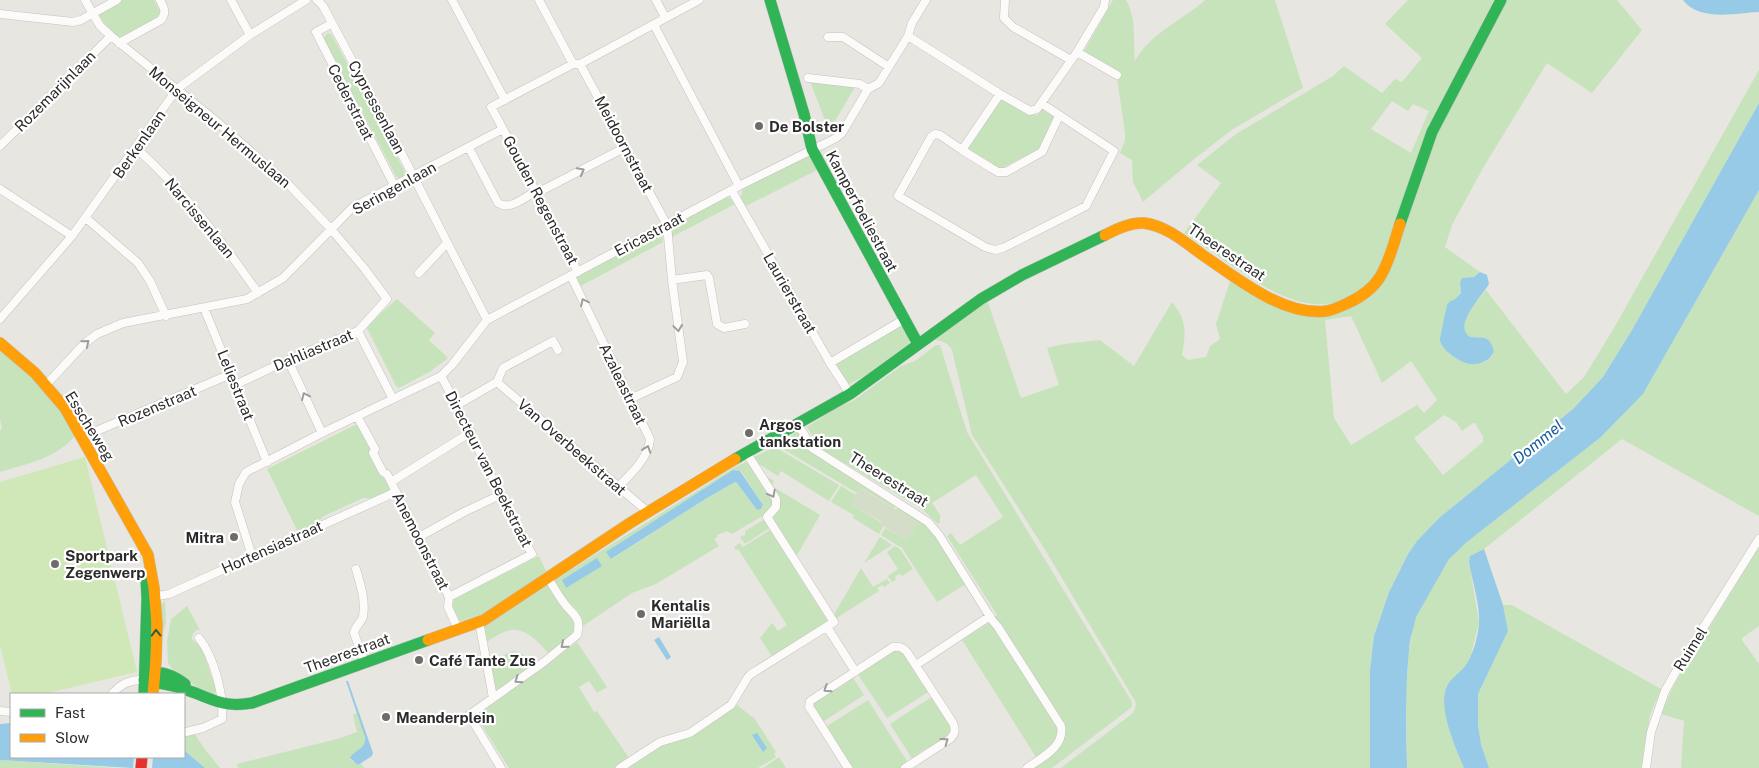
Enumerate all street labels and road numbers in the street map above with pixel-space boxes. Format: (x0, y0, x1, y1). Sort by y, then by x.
street label: Rozemarijnlaan (11, 47, 99, 135)
street label: Cypressenlaan (345, 57, 409, 157)
street label: Cederstraat (325, 61, 377, 143)
street label: Monseigneur Hermuslaan (146, 63, 294, 191)
street label: Meidoornstraat (591, 93, 657, 195)
street label: Berkenlaan (109, 107, 169, 181)
street label: Gouden Regenstraat (500, 133, 582, 267)
street label: Kamperfoeliestraat (823, 147, 901, 275)
street label: Seringenlaan (349, 158, 439, 218)
street label: Narcissenlaan (162, 175, 238, 261)
street label: Ericastraat (612, 209, 687, 259)
street label: Theerestraat (1185, 220, 1269, 284)
street label: Laurierstraat (760, 250, 820, 337)
street label: Dahliastraat (271, 326, 355, 374)
street label: Azaleastraat (596, 341, 650, 427)
street label: Leliestraat (214, 347, 258, 423)
street label: Rozenstraat (115, 382, 199, 430)
street label: Esscheweg (62, 388, 118, 464)
street label: Directeur van Beekstraat (442, 388, 536, 550)
street label: Van Overbeekstraat (514, 395, 630, 499)
street label: Theerestraat (846, 448, 932, 510)
street label: Anemoonstraat (389, 489, 453, 593)
street label: Hortensiastraat (219, 517, 325, 577)
street label: Ruimel (1670, 624, 1710, 674)
street label: Theerestraat (302, 630, 392, 676)

